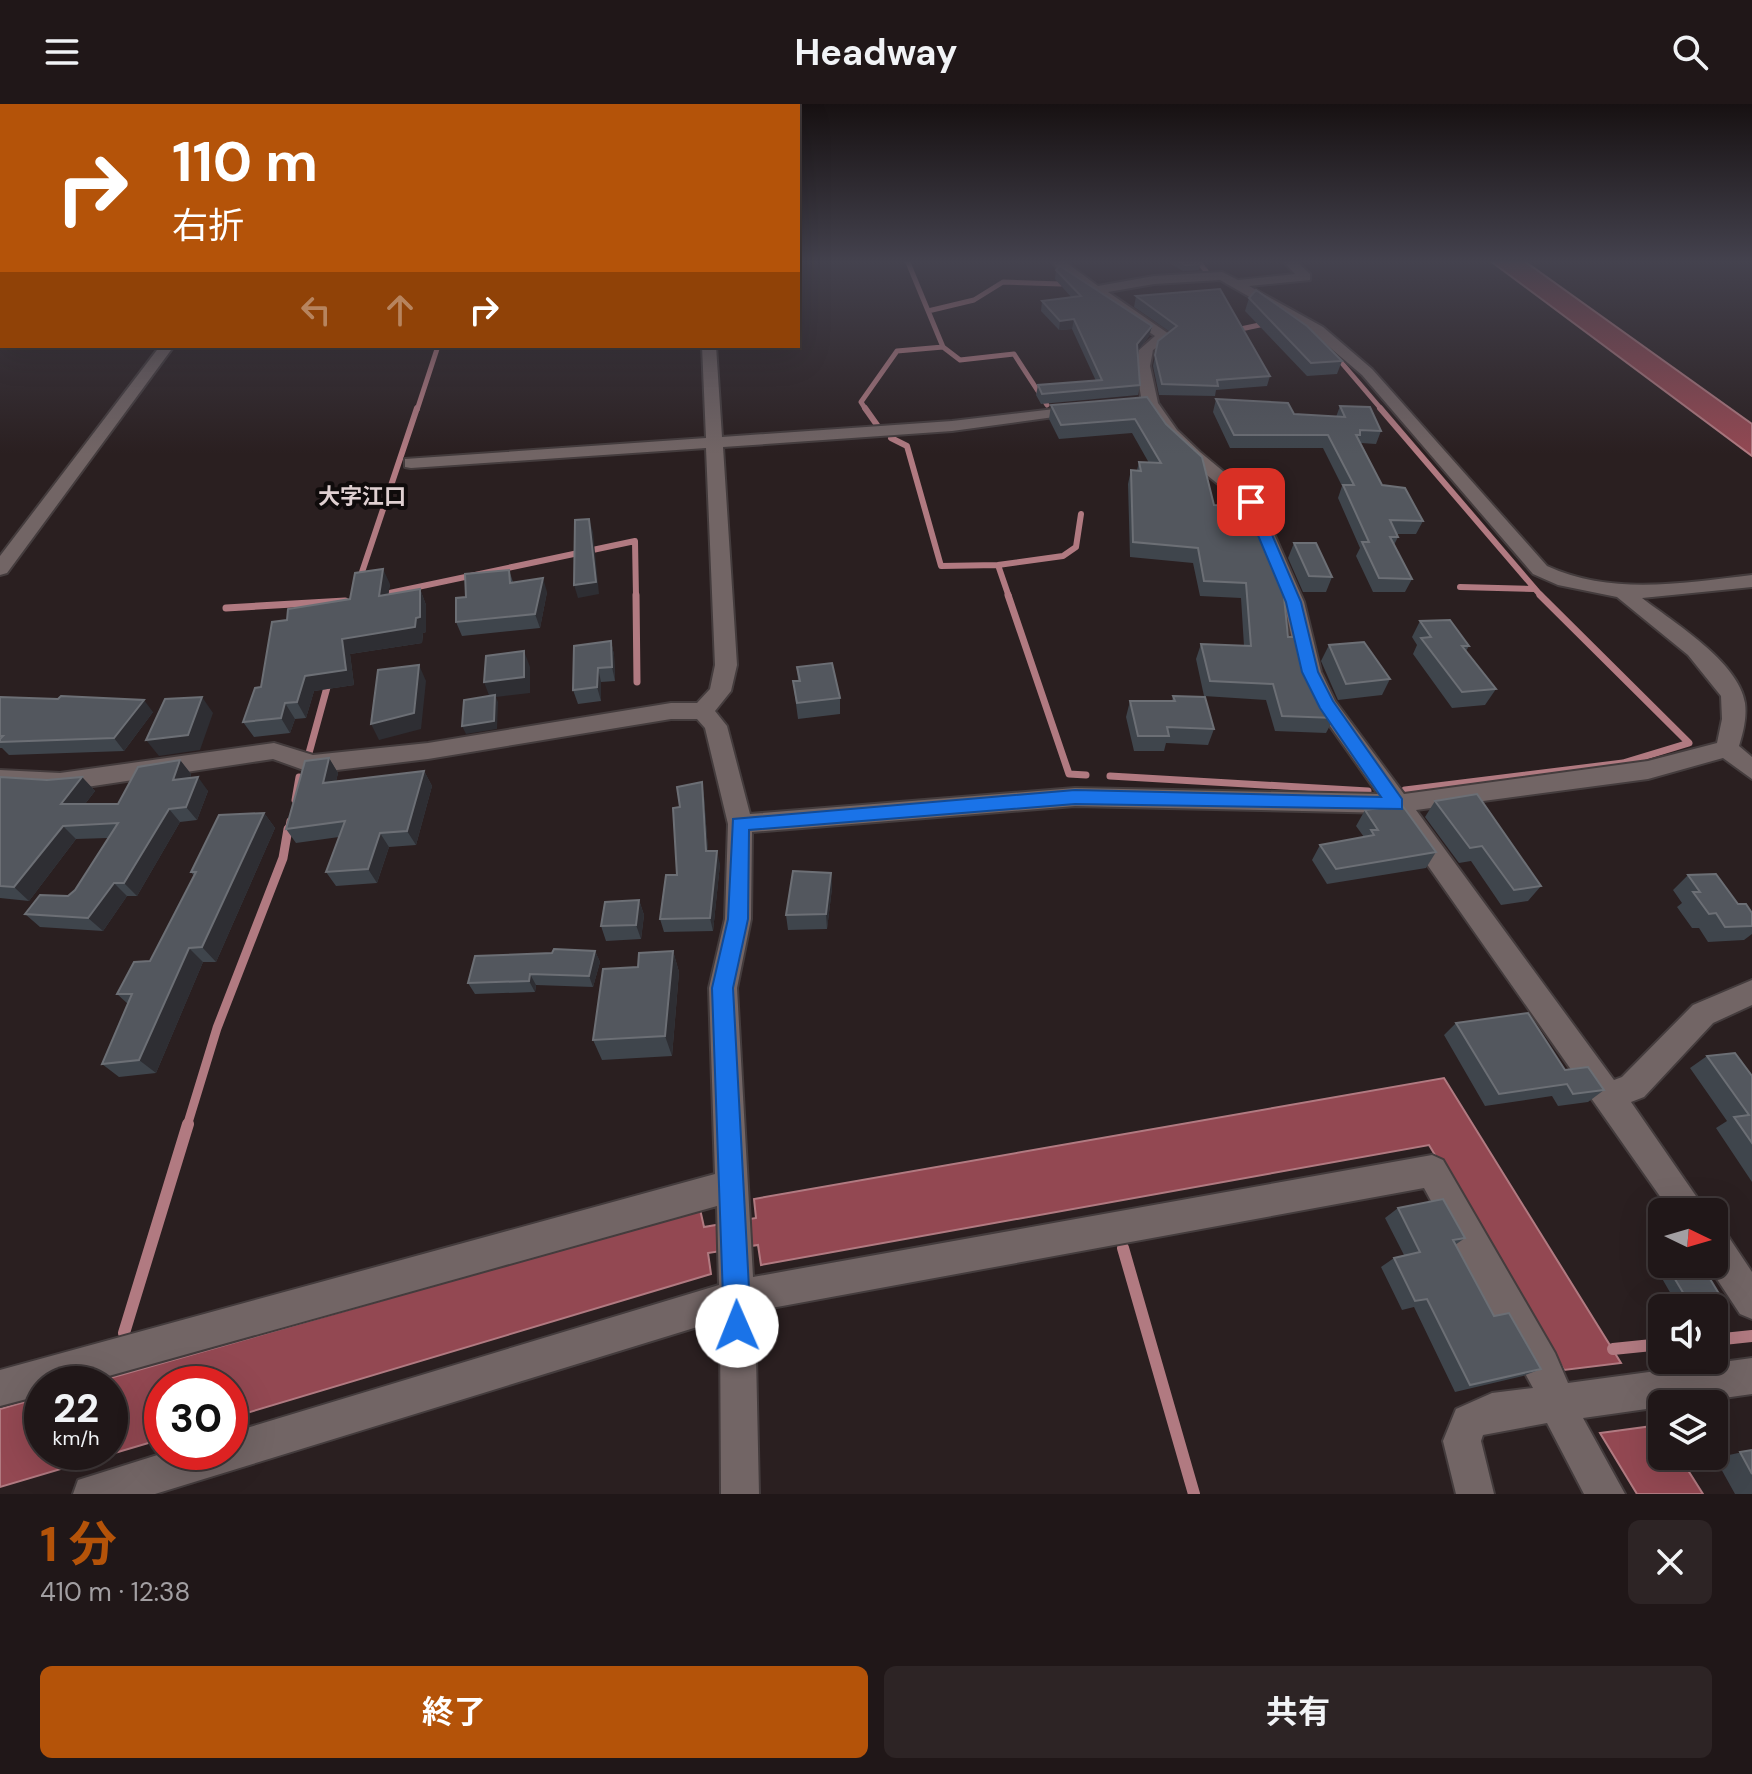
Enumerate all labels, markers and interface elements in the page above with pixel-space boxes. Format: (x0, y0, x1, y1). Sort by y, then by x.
text: Headway (795, 29, 957, 76)
icon: menu (40, 30, 84, 74)
icon: search (1668, 30, 1712, 74)
text: 110 m (172, 125, 318, 198)
icon: right (40, 136, 144, 240)
text: 右折 (172, 202, 244, 249)
icon: left (294, 288, 338, 332)
icon: ahead (378, 288, 422, 332)
icon: right (462, 288, 506, 332)
pin (1217, 468, 1285, 536)
icon: arrive (1229, 480, 1273, 524)
district label: 大字江口 (318, 482, 406, 511)
north arrow (1648, 1198, 1728, 1278)
map controls (1648, 1198, 1728, 1470)
position arrow (695, 1284, 779, 1368)
button: sound (1648, 1294, 1728, 1374)
speed limit sign: 30 (144, 1366, 248, 1470)
text: 22 (53, 1382, 99, 1434)
button: layers (1648, 1390, 1728, 1470)
text: km/h (52, 1425, 100, 1451)
text: 1 分 (40, 1513, 117, 1576)
button: close (1628, 1520, 1712, 1604)
text: 410 m · 12:38 (40, 1575, 190, 1609)
button: 終了 (40, 1666, 868, 1758)
button: 共有 (884, 1666, 1712, 1758)

